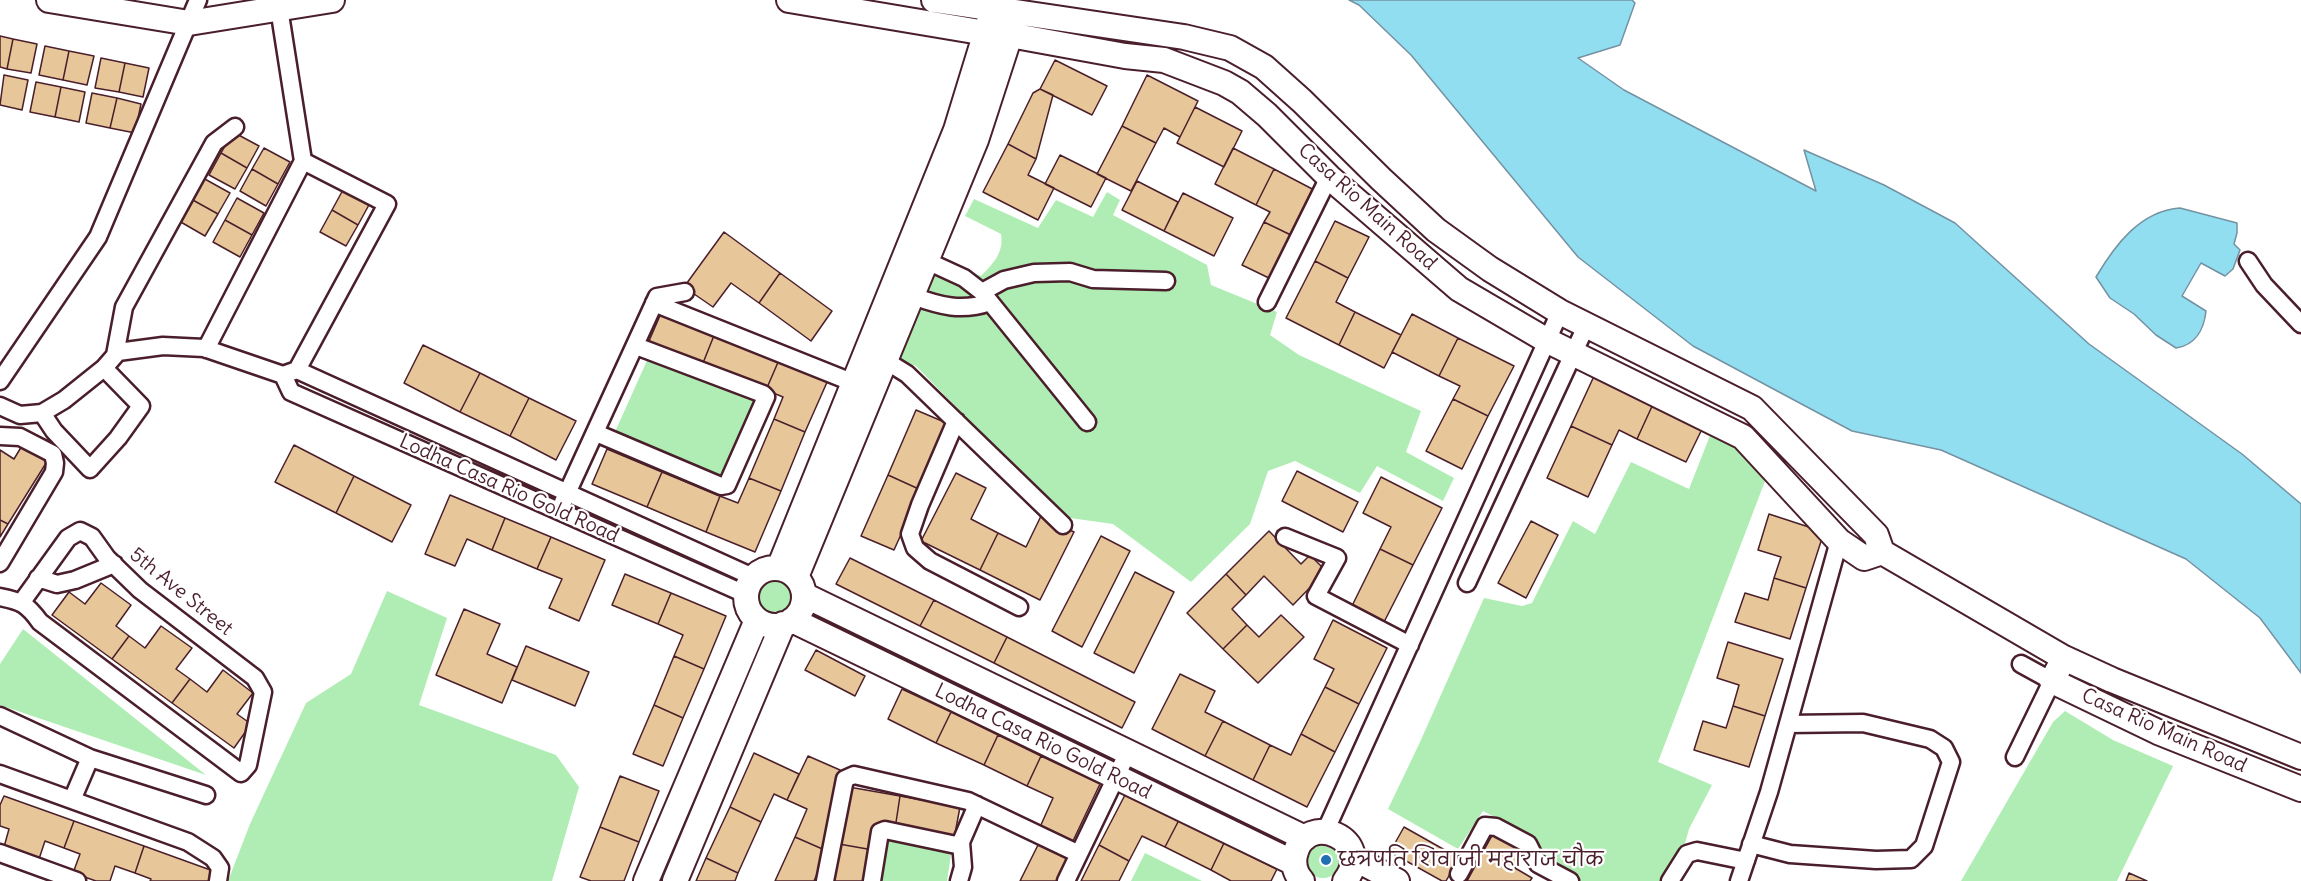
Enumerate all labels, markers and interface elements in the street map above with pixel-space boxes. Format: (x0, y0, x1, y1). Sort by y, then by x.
street label: Casa Rio Main Road (1293, 138, 1441, 276)
street label: Lodha Casa Rio Gold Road (395, 430, 623, 548)
street label: 5th Ave Street (125, 543, 237, 641)
street label: Lodha Casa Rio Gold Road (931, 679, 1155, 805)
street label: Casa Rio Main Road (2078, 684, 2250, 778)
place label: छत्रपति शिवाजी महाराज चौक (1338, 848, 1603, 872)
marker: छत्रपति शिवाजी महाराज चौक (1319, 853, 1333, 867)

